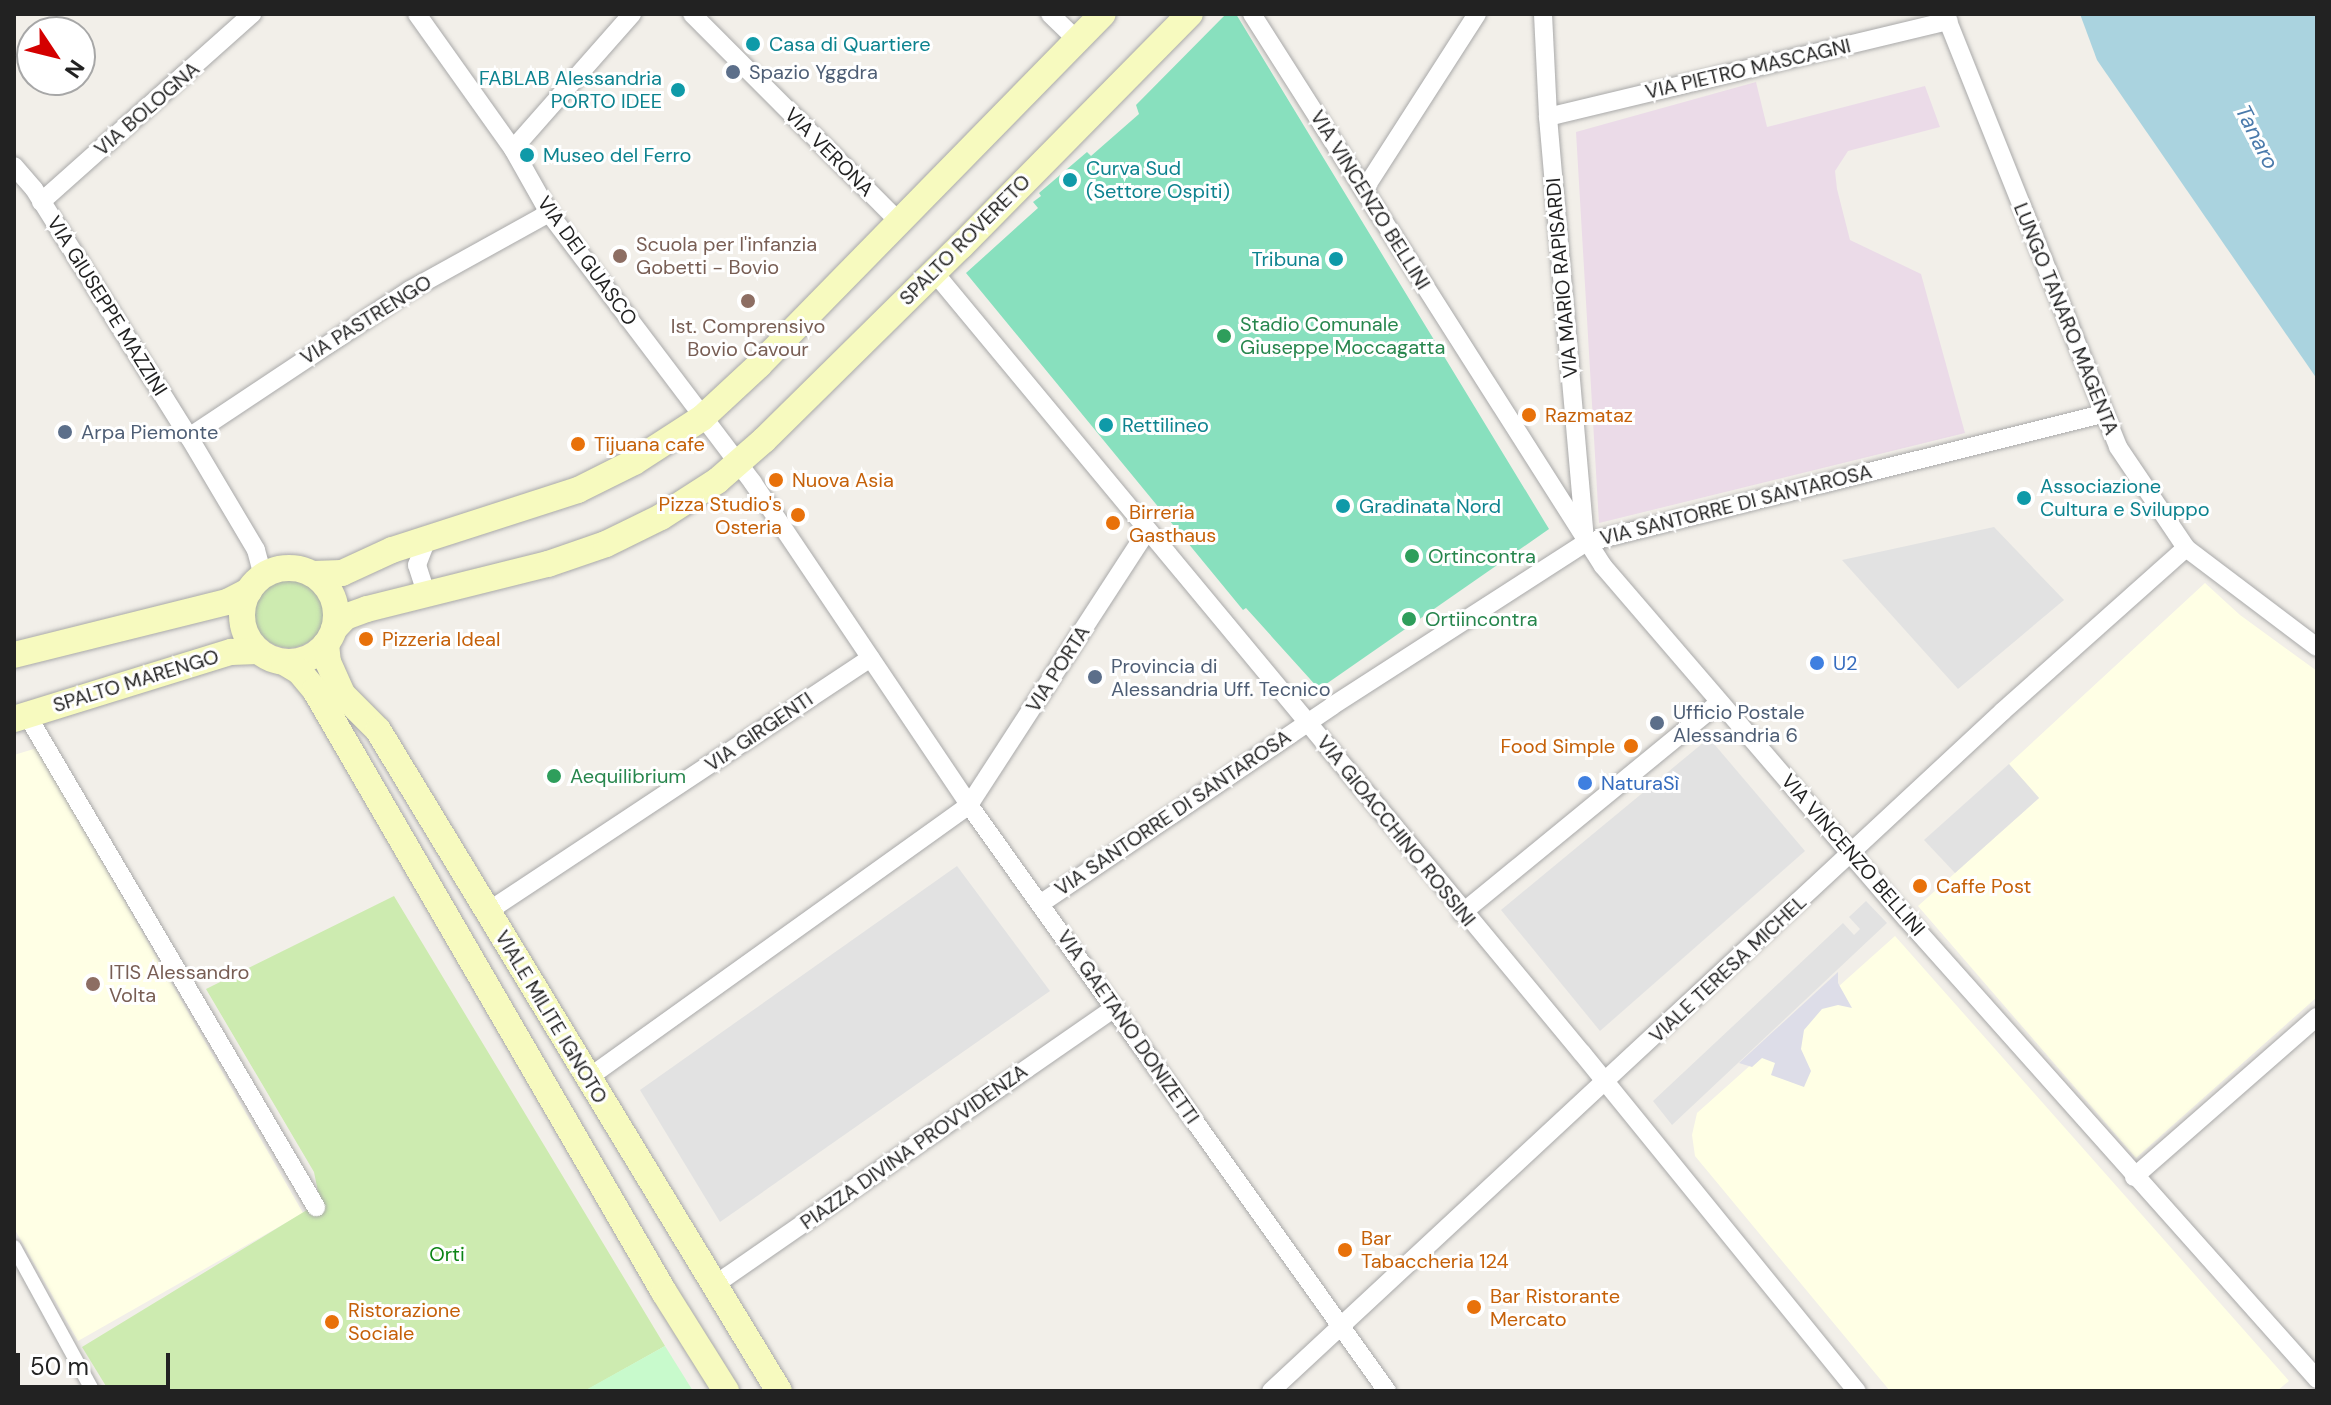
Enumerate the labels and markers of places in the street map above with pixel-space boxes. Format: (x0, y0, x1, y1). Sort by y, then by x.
place label: Casa di Quartiere (769, 32, 931, 56)
marker: Casa di Quartiere (744, 35, 762, 53)
place label: Spazio Yggdra (749, 60, 878, 84)
marker: Spazio Yggdra (724, 63, 742, 81)
place label: FABLAB Alessandria PORTO IDEE (479, 66, 662, 113)
marker: FABLAB Alessandria PORTO IDEE (669, 81, 687, 99)
place label: Museo del Ferro (543, 143, 691, 167)
marker: Museo del Ferro (518, 146, 536, 164)
place label: Curva Sud (Settore Ospiti) (1086, 156, 1230, 203)
marker: Curva Sud (Settore Ospiti) (1061, 171, 1079, 189)
place label: Scuola per l'infanzia Gobetti - Bovio (636, 232, 817, 279)
marker: Scuola per l'infanzia Gobetti - Bovio (611, 247, 629, 265)
place label: Tribuna (1251, 247, 1320, 271)
marker: Tribuna (1327, 250, 1345, 268)
marker: Ist. Comprensivo Bovio Cavour (739, 292, 757, 310)
place label: Stadio Comunale Giuseppe Moccagatta (1240, 312, 1445, 359)
place label: Ist. Comprensivo Bovio Cavour (671, 314, 825, 361)
marker: Stadio Comunale Giuseppe Moccagatta (1215, 327, 1233, 345)
place label: Razmataz (1545, 403, 1633, 427)
marker: Razmataz (1520, 406, 1538, 424)
place label: Rettilineo (1122, 413, 1209, 437)
marker: Rettilineo (1097, 416, 1115, 434)
place label: Arpa Piemonte (81, 420, 218, 444)
marker: Arpa Piemonte (56, 423, 74, 441)
place label: Tijuana cafe (594, 432, 705, 456)
marker: Tijuana cafe (569, 435, 587, 453)
place label: Nuova Asia (792, 468, 894, 492)
marker: Nuova Asia (767, 471, 785, 489)
place label: Associazione Cultura e Sviluppo (2040, 474, 2210, 521)
marker: Associazione Cultura e Sviluppo (2015, 489, 2033, 507)
place label: Pizza Studio's Osteria (659, 492, 782, 539)
place label: Gradinata Nord (1359, 494, 1501, 518)
marker: Gradinata Nord (1334, 497, 1352, 515)
place label: Birreria Gasthaus (1129, 500, 1216, 547)
marker: Pizza Studio's Osteria (789, 506, 807, 524)
marker: Birreria Gasthaus (1104, 514, 1122, 532)
place label: Ortincontra (1428, 544, 1536, 568)
marker: Ortincontra (1403, 547, 1421, 565)
place label: Ortiincontra (1425, 607, 1538, 631)
marker: Ortiincontra (1400, 610, 1418, 628)
place label: Pizzeria Ideal (382, 627, 500, 651)
marker: Pizzeria Ideal (357, 630, 375, 648)
place label: U2 (1833, 651, 1858, 675)
place label: Provincia di Alessandria Uff. Tecnico (1111, 654, 1331, 701)
marker: U2 (1808, 654, 1826, 672)
marker: Provincia di Alessandria Uff. Tecnico (1086, 668, 1104, 686)
place label: Ufficio Postale Alessandria 6 (1673, 700, 1805, 747)
marker: Ufficio Postale Alessandria 6 (1648, 714, 1666, 732)
place label: Food Simple (1501, 734, 1615, 758)
marker: Food Simple (1622, 737, 1640, 755)
place label: Aequilibrium (570, 764, 686, 788)
marker: Aequilibrium (545, 767, 563, 785)
place label: NaturaSì (1601, 771, 1679, 795)
marker: NaturaSì (1576, 774, 1594, 792)
place label: Caffe Post (1936, 874, 2031, 898)
marker: Caffe Post (1911, 877, 1929, 895)
place label: ITIS Alessandro Volta (109, 960, 249, 1007)
marker: ITIS Alessandro Volta (84, 975, 102, 993)
place label: Bar Tabaccheria 124 (1361, 1226, 1509, 1273)
marker: Bar Tabaccheria 124 (1336, 1241, 1354, 1259)
place label: Bar Ristorante Mercato (1490, 1284, 1620, 1331)
place label: Ristorazione Sociale (348, 1298, 461, 1345)
marker: Bar Ristorante Mercato (1465, 1298, 1483, 1316)
marker: Ristorazione Sociale (323, 1313, 341, 1331)

